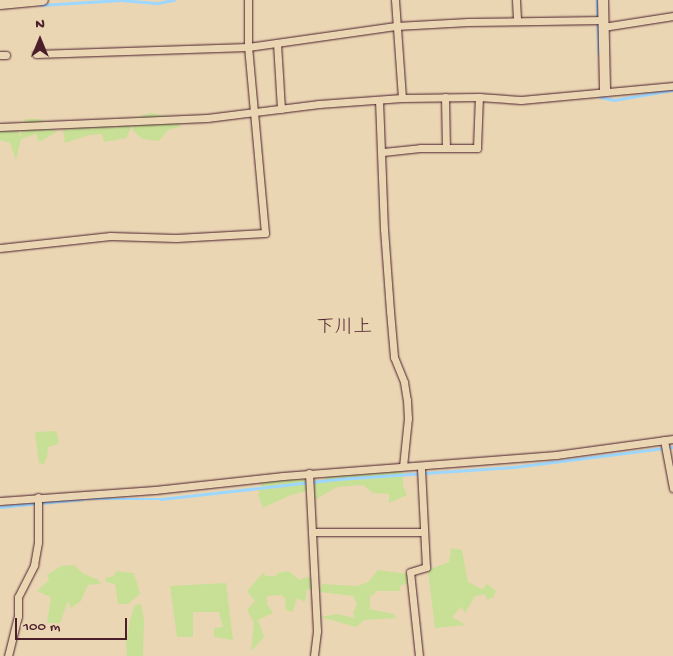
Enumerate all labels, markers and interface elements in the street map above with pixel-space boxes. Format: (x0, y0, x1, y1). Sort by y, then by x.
north arrow (15, 15, 65, 65)
text: N (35, 16, 45, 33)
district label: 下川上 (316, 318, 372, 340)
scale bar (18, 608, 130, 640)
text: 100 m (23, 618, 60, 636)

